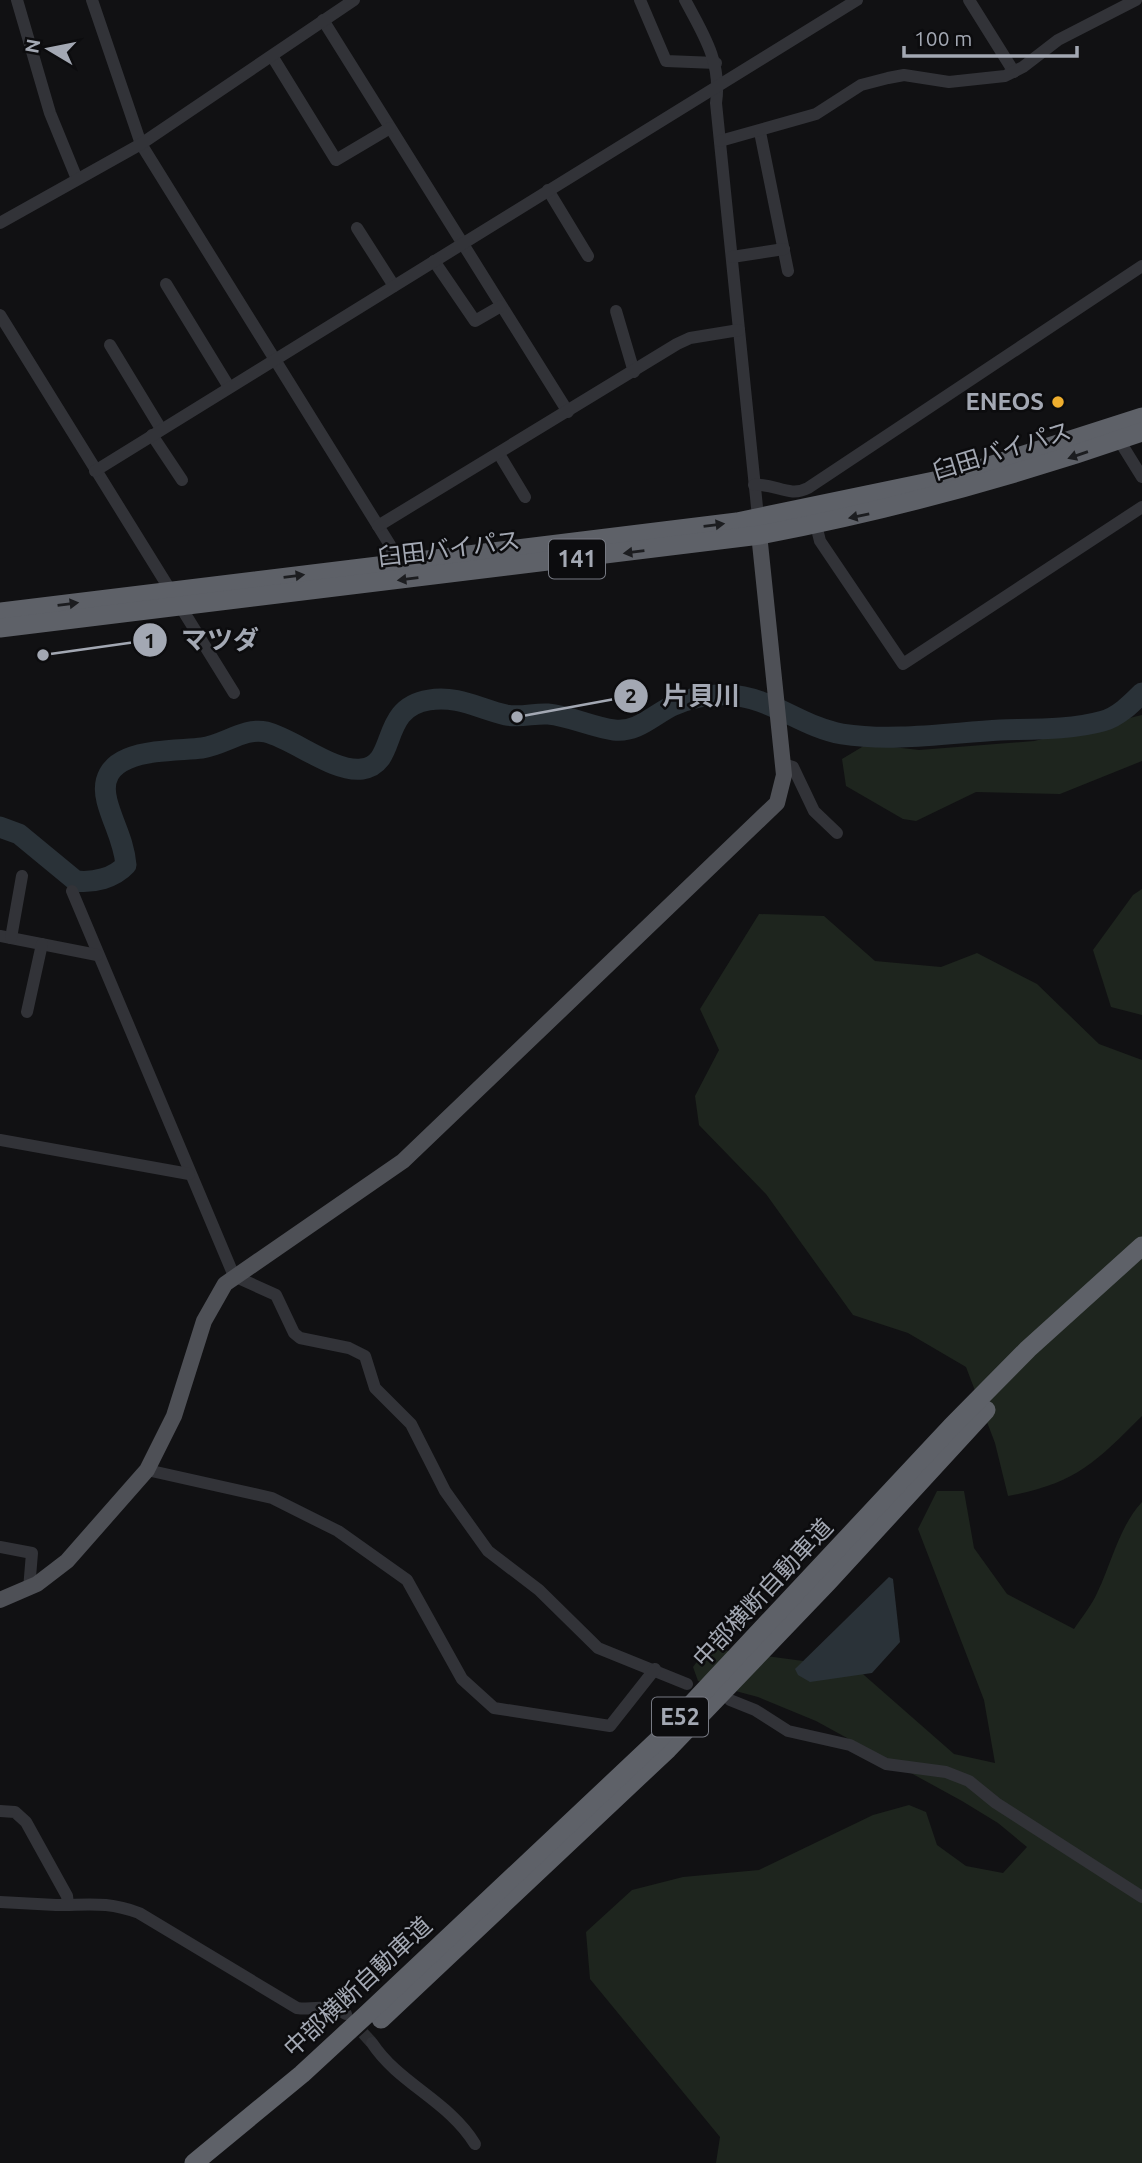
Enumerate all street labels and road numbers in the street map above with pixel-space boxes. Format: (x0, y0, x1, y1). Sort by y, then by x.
street label: 臼田バイパス (929, 417, 1074, 484)
street label: 臼田バイパス (376, 526, 522, 571)
road number: 141 (549, 540, 605, 579)
street label: 中部横断自動車道 (687, 1513, 838, 1672)
road number: E52 (652, 1698, 708, 1736)
street label: 中部横断自動車道 (278, 1911, 437, 2062)

